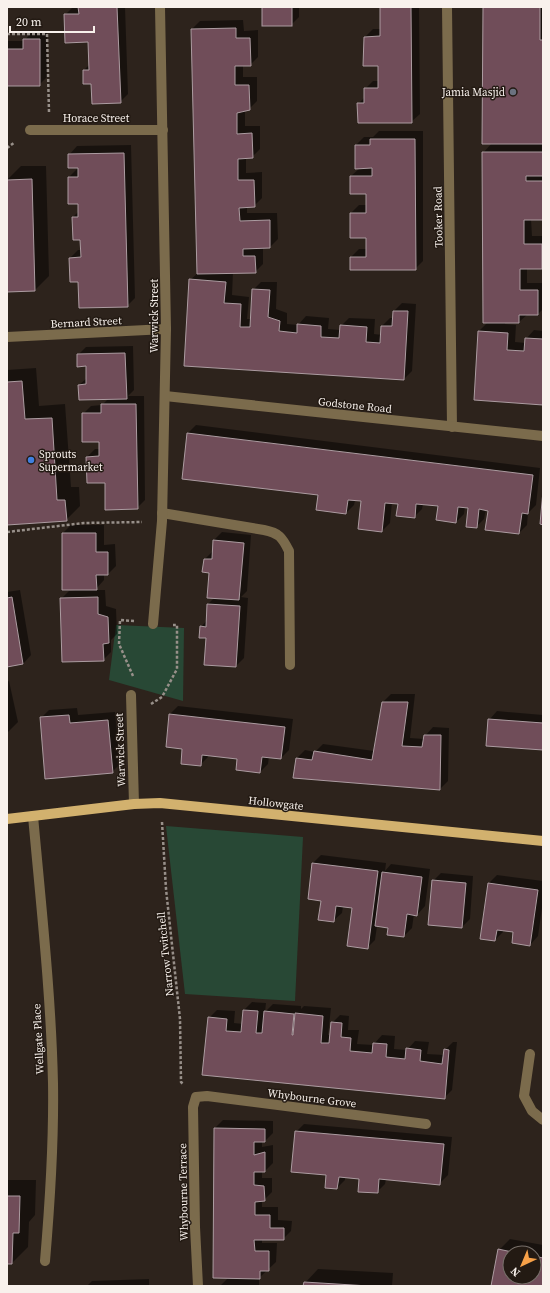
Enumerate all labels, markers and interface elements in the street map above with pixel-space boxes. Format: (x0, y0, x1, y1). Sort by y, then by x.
scale bar (10, 8, 94, 34)
text: 20 m (16, 14, 42, 30)
place label: Jamia Masjid (441, 85, 506, 100)
marker: Jamia Masjid (508, 87, 518, 97)
street label: Horace Street (63, 111, 130, 126)
street label: Tooker Road (430, 185, 447, 248)
street label: Warwick Street (147, 279, 162, 353)
street label: Bernard Street (50, 313, 122, 332)
street label: Godstone Road (317, 394, 393, 417)
place label: Sprouts Supermarket (39, 447, 103, 475)
marker: Sprouts Supermarket (26, 455, 36, 465)
street label: Warwick Street (112, 712, 129, 787)
street label: Hollowgate (248, 793, 305, 814)
street label: Narrow Twitchell (154, 911, 177, 997)
street label: Wellgate Place (29, 1003, 48, 1075)
street label: Whybourne Grove (267, 1086, 358, 1111)
street label: Whybourne Terrace (175, 1143, 192, 1241)
north arrow (502, 1245, 542, 1285)
text: N (507, 1264, 523, 1280)

